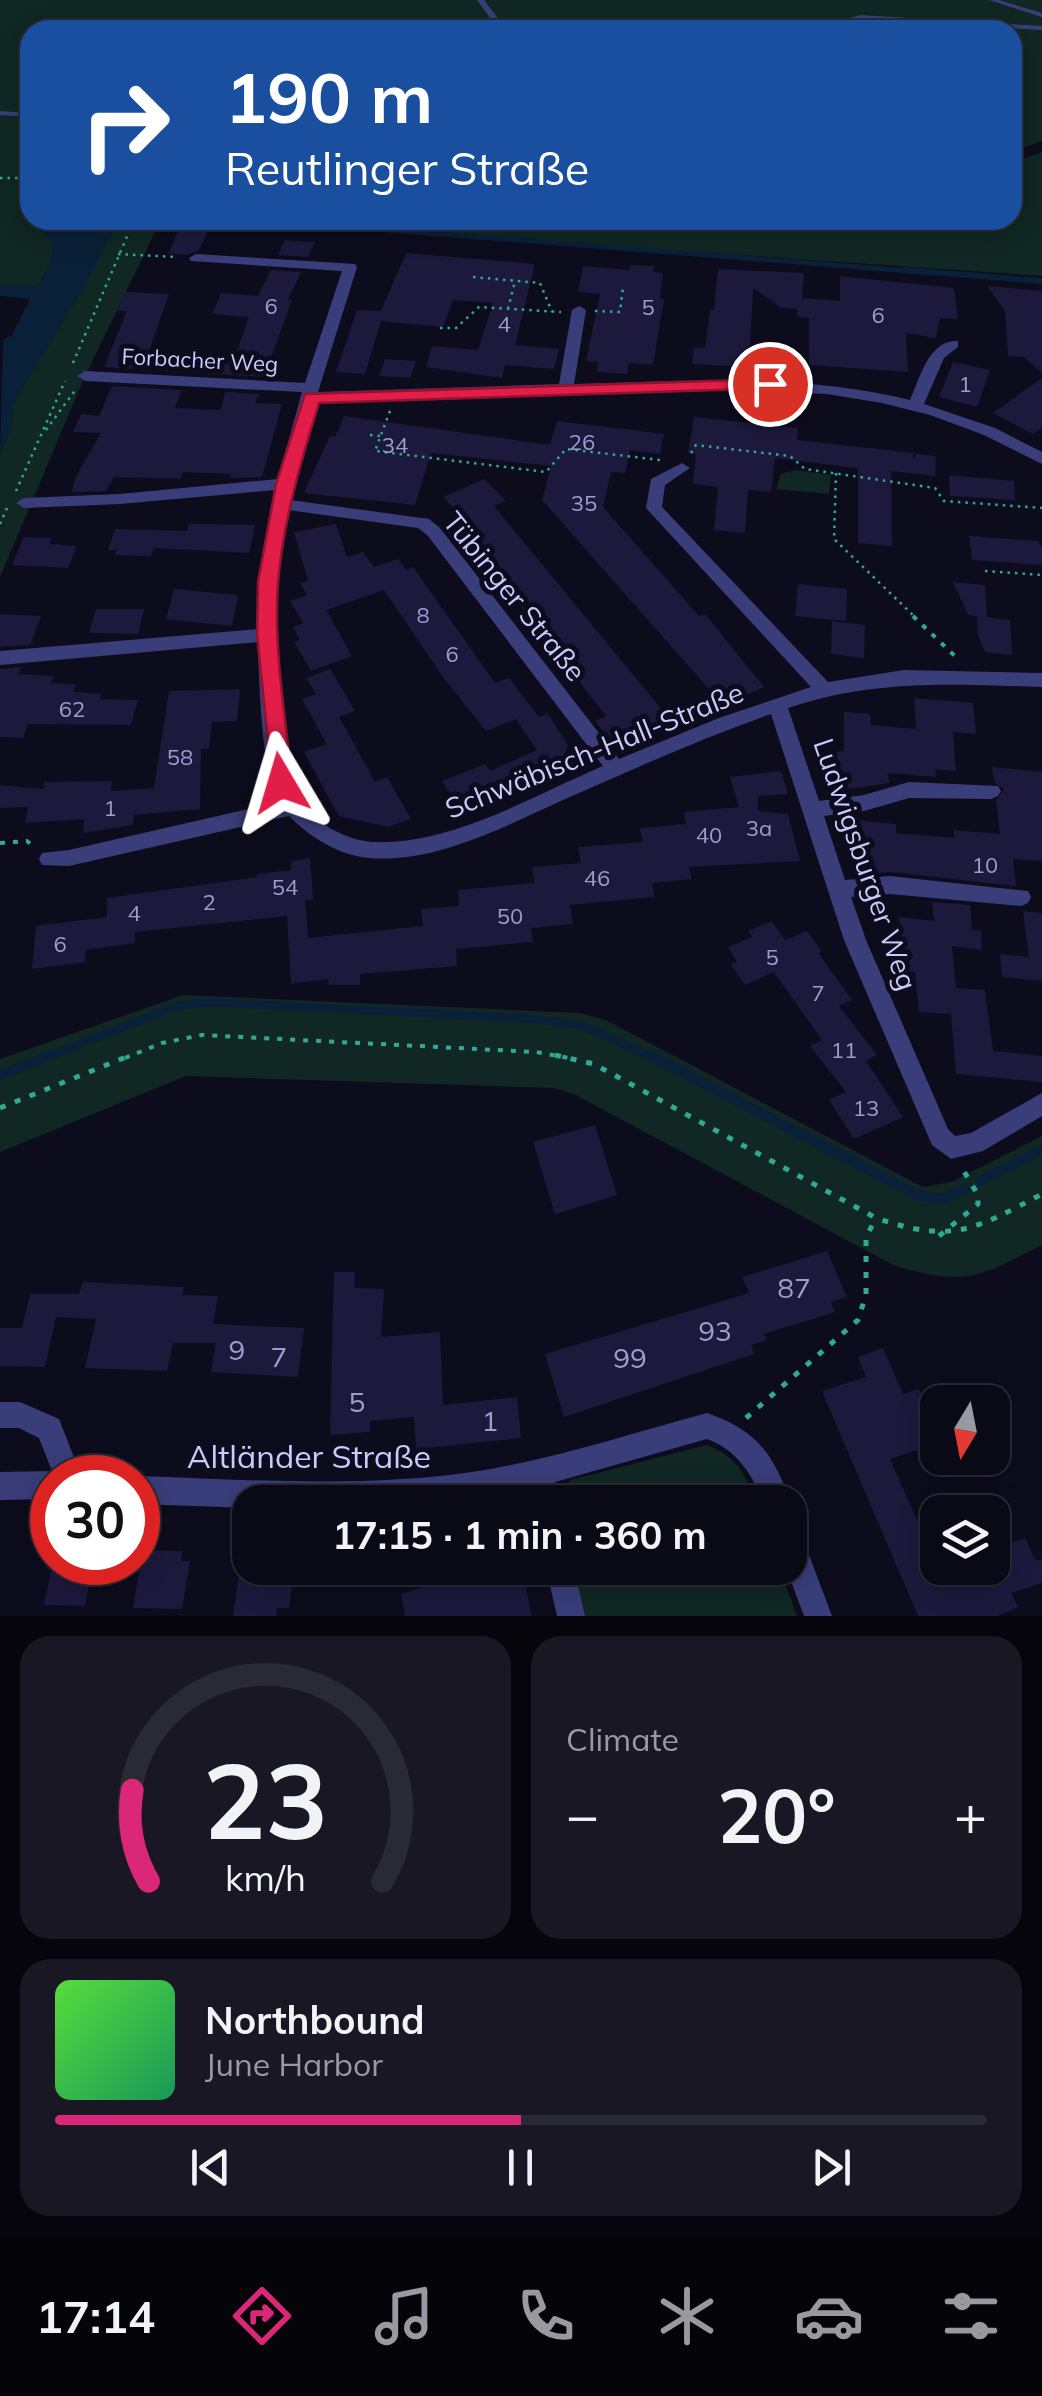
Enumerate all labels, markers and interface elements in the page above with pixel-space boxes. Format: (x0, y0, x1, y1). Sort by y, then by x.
text: 190 m (225, 53, 433, 141)
icon: right (60, 60, 190, 190)
text: Reutlinger Straße (225, 140, 589, 196)
house number: 6 (264, 292, 278, 320)
house number: 5 (641, 293, 655, 321)
house number: 6 (871, 301, 885, 329)
house number: 4 (497, 310, 511, 338)
street label: Forbacher Weg (121, 342, 279, 378)
pin (728, 342, 813, 427)
icon: arrive (743, 357, 798, 412)
house number: 1 (958, 370, 972, 398)
house number: 26 (569, 428, 595, 456)
house number: 34 (382, 431, 408, 459)
house number: 35 (571, 489, 597, 517)
street label: Tübinger Straße (436, 504, 594, 688)
house number: 8 (416, 601, 430, 629)
house number: 6 (445, 640, 459, 668)
street label: Schwäbisch-Hall-Straße (440, 674, 748, 826)
house number: 62 (59, 695, 85, 723)
position arrow (229, 731, 333, 835)
street label: Ludwigsburger Weg (807, 734, 925, 994)
house number: 58 (167, 743, 193, 771)
house number: 1 (103, 794, 117, 822)
house number: 3a (746, 814, 772, 842)
house number: 40 (696, 821, 722, 849)
house number: 10 (972, 851, 998, 879)
house number: 46 (584, 864, 610, 892)
house number: 54 (272, 873, 298, 901)
house number: 2 (202, 888, 216, 916)
house number: 4 (127, 899, 141, 927)
house number: 50 (497, 902, 523, 930)
house number: 6 (53, 930, 67, 958)
house number: 5 (765, 943, 779, 971)
house number: 7 (811, 979, 825, 1007)
house number: 11 (831, 1036, 857, 1064)
house number: 13 (853, 1094, 879, 1122)
house number: 87 (777, 1270, 811, 1305)
house number: 93 (698, 1313, 732, 1348)
house number: 9 (229, 1332, 245, 1367)
house number: 7 (271, 1339, 287, 1374)
house number: 99 (613, 1340, 647, 1375)
house number: 5 (349, 1384, 365, 1419)
north arrow (920, 1385, 1010, 1475)
map controls (920, 1385, 1010, 1585)
house number: 1 (482, 1403, 498, 1438)
street label: Altländer Straße (187, 1436, 431, 1476)
speed limit sign: 30 (30, 1455, 160, 1585)
button: layers (920, 1495, 1010, 1585)
text: 17:15 · 1 min · 360 m (332, 1511, 707, 1559)
text: Climate (566, 1719, 679, 1759)
text: 23 (203, 1734, 328, 1865)
text: 20° (717, 1768, 836, 1862)
text: − (566, 1780, 599, 1849)
text: + (954, 1780, 987, 1849)
text: km/h (225, 1855, 306, 1900)
text: Northbound (205, 1996, 425, 2044)
text: June Harbor (205, 2044, 383, 2084)
icon: previous (183, 2140, 238, 2195)
icon: pause (493, 2140, 548, 2195)
icon: next (804, 2140, 859, 2195)
icon: directions (227, 2281, 297, 2351)
icon: music (369, 2281, 439, 2351)
icon: phone (511, 2281, 581, 2351)
icon: climate (652, 2281, 722, 2351)
icon: car (794, 2281, 864, 2351)
icon: filters (936, 2281, 1006, 2351)
text: 17:14 (36, 2288, 155, 2344)

